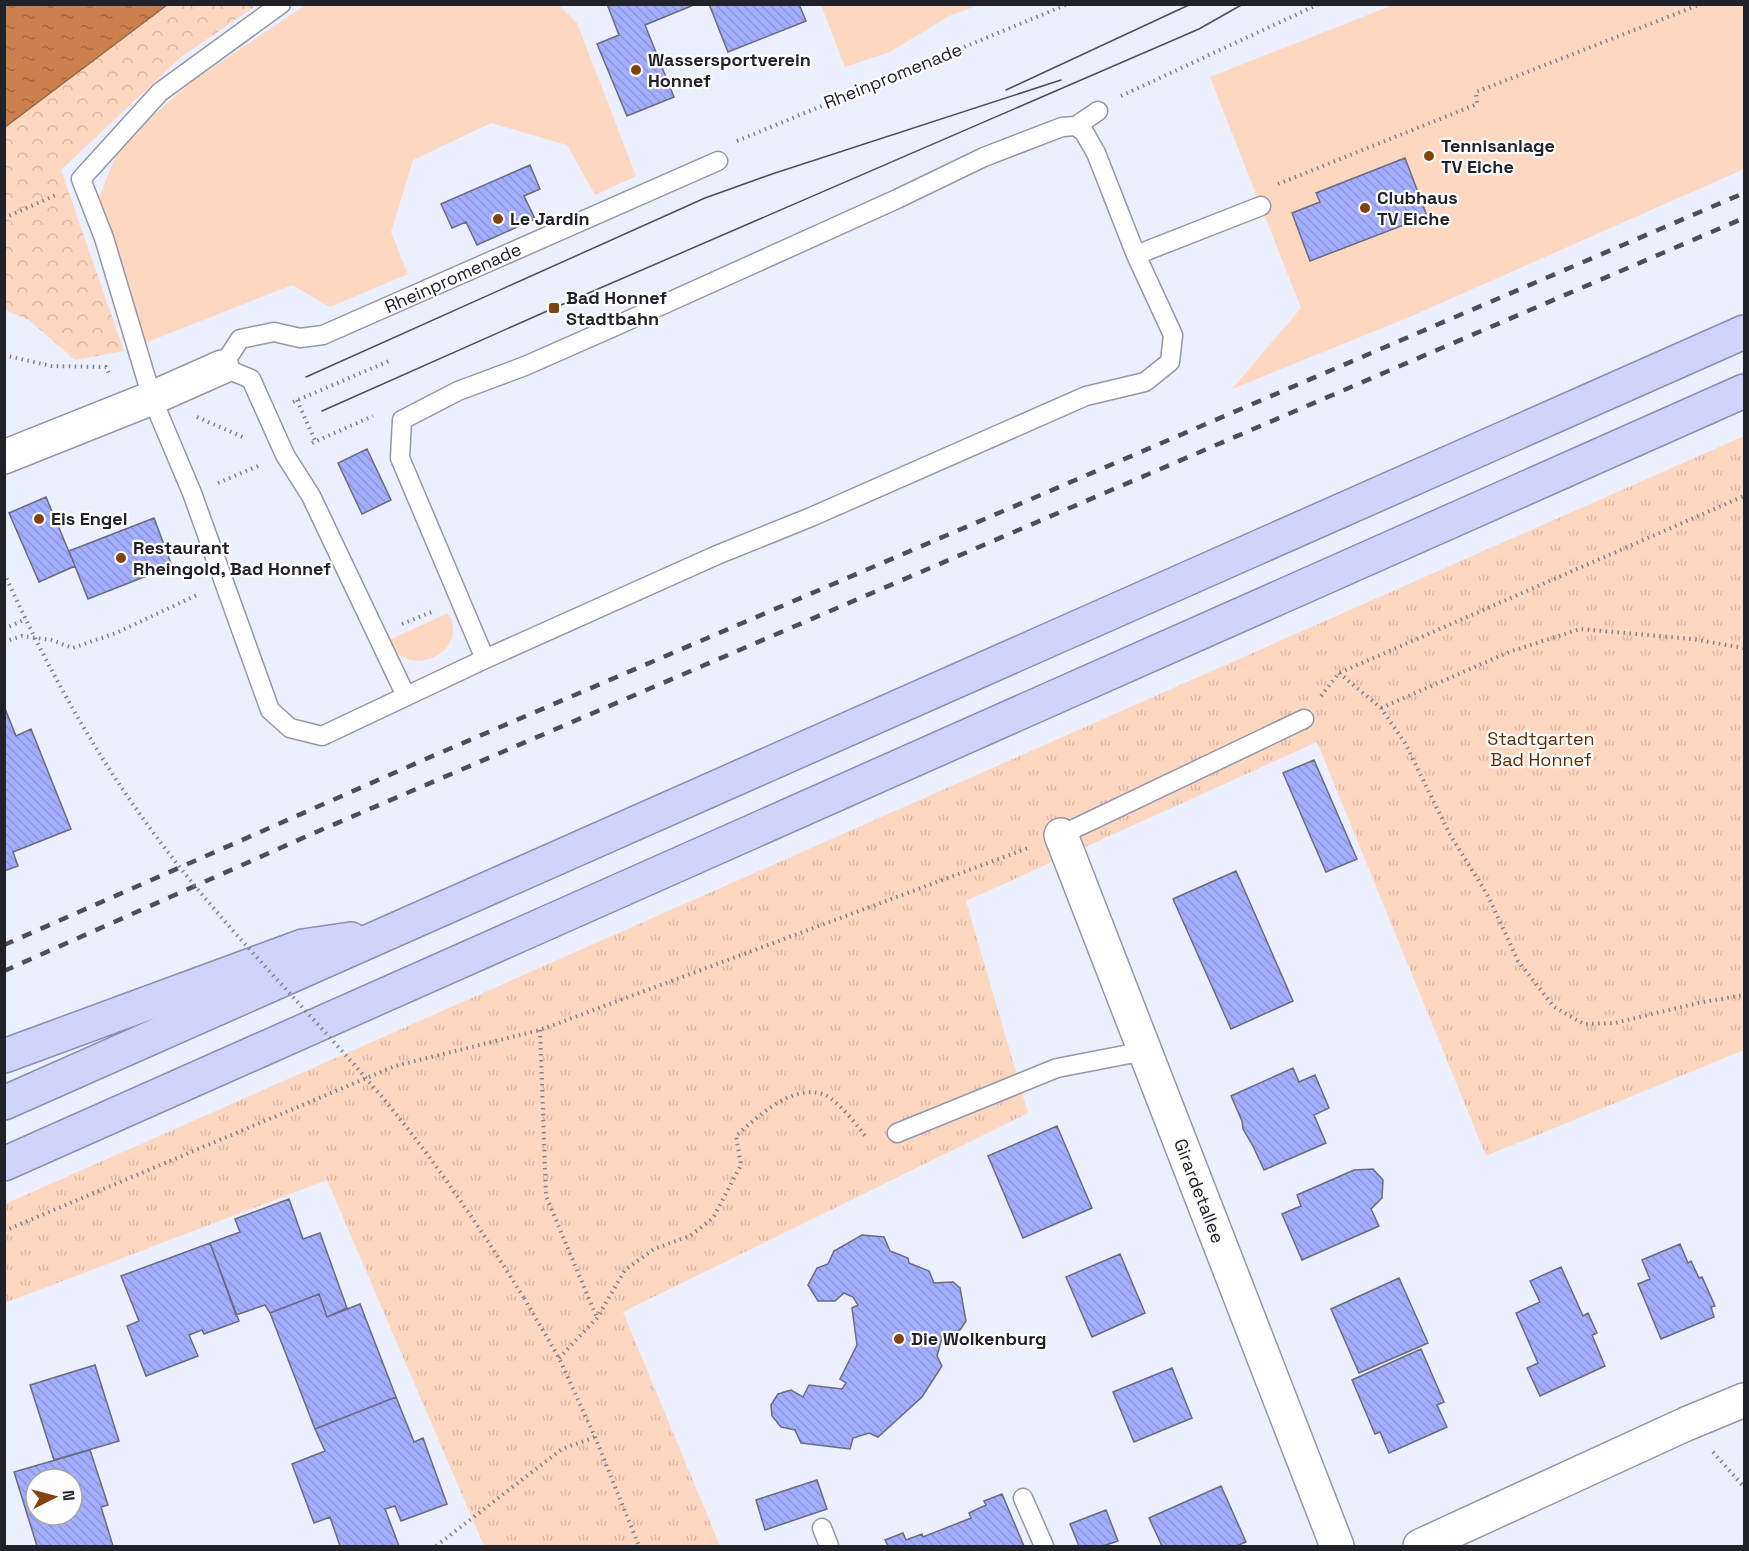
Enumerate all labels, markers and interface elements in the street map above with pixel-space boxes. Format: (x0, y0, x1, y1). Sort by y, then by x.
street label: Rheinpromenade (820, 37, 965, 114)
place label: Wassersportverein Honnef (648, 48, 811, 92)
marker: Wassersportverein Honnef (629, 63, 643, 77)
place label: Tennisanlage TV Eiche (1441, 134, 1555, 178)
marker: Tennisanlage TV Eiche (1422, 149, 1436, 163)
place label: Clubhaus TV Eiche (1377, 186, 1458, 230)
marker: Clubhaus TV Eiche (1358, 201, 1372, 215)
place label: Le Jardin (510, 207, 590, 230)
marker: Le Jardin (491, 212, 505, 226)
street label: Rheinpromenade (381, 237, 525, 318)
place label: Bad Honnef Stadtbahn (566, 286, 667, 330)
marker: Bad Honnef Stadtbahn (547, 301, 561, 315)
place label: Eis Engel (51, 507, 127, 530)
marker: Eis Engel (32, 512, 46, 526)
place label: Restaurant Rheingold, Bad Honnef (133, 536, 331, 580)
marker: Restaurant Rheingold, Bad Honnef (114, 551, 128, 565)
park label: Stadtgarten Bad Honnef (1487, 727, 1595, 771)
street label: Girardetallee (1169, 1135, 1230, 1246)
place label: Die Wolkenburg (911, 1327, 1046, 1350)
marker: Die Wolkenburg (892, 1332, 906, 1346)
north arrow (24, 1467, 84, 1527)
text: N (57, 1489, 79, 1502)

